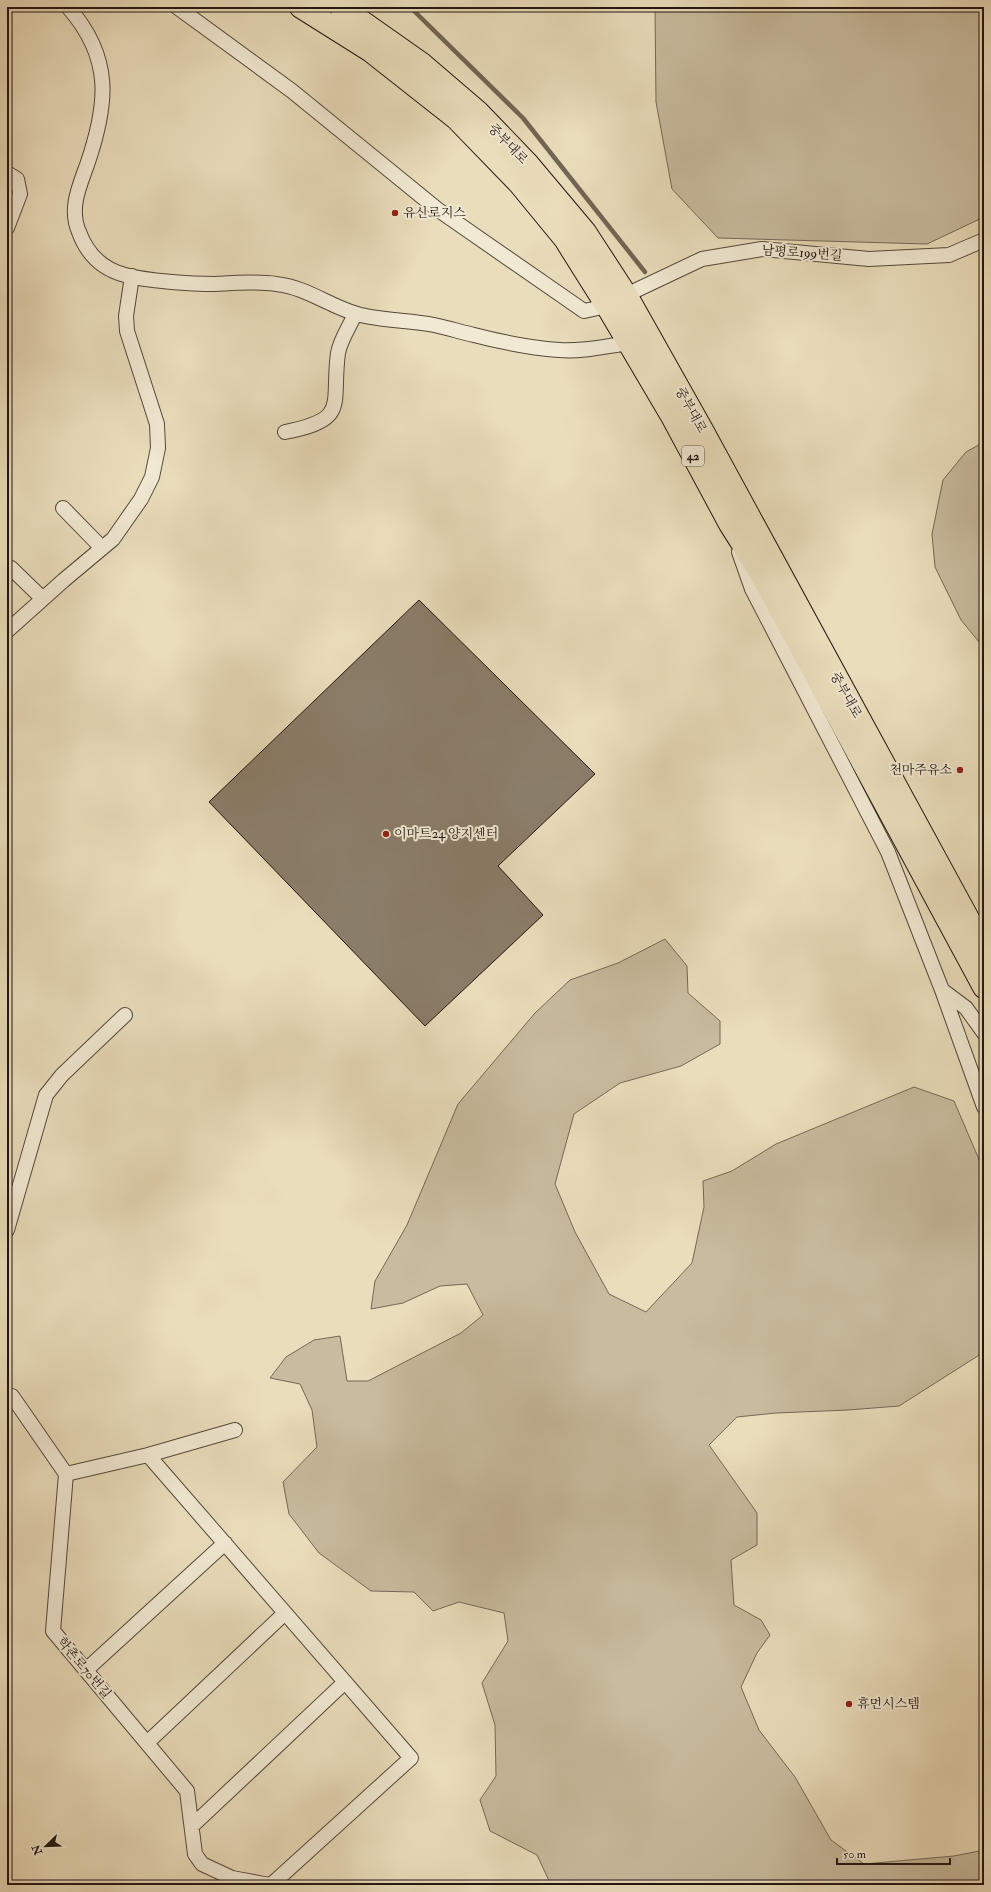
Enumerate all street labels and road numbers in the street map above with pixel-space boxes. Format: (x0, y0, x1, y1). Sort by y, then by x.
street label: 중부대로 (485, 120, 532, 168)
street label: 남평로199번길 (761, 242, 843, 264)
street label: 중부대로 (672, 384, 710, 436)
road number: 42 (682, 446, 704, 466)
street label: 중부대로 (827, 669, 865, 721)
street label: 학촌로70번길 (54, 1634, 114, 1702)

